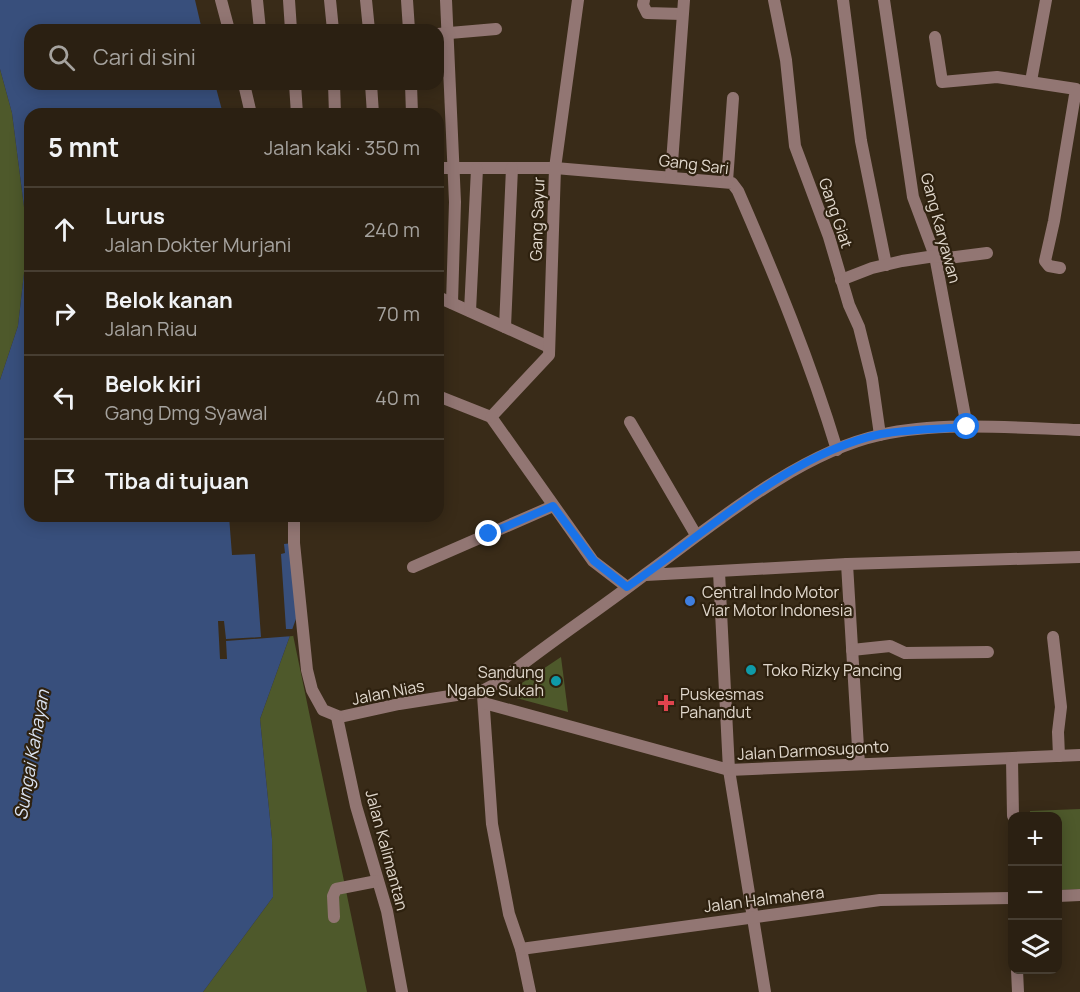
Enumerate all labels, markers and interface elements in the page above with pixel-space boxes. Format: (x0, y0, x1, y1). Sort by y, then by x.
search box (24, 24, 444, 90)
icon: search (45, 41, 78, 74)
text: Cari di sini (93, 42, 196, 72)
text: 5 mnt (48, 129, 119, 165)
text: Jalan kaki · 350 m (264, 134, 420, 161)
street label: Gang Sari (658, 149, 730, 179)
street label: Gang Karyawan (916, 170, 966, 286)
street label: Gang Giat (814, 175, 858, 251)
street label: Gang Sayur (525, 176, 549, 262)
text: Lurus (105, 201, 165, 231)
icon: ahead (48, 213, 81, 246)
text: 240 m (364, 216, 420, 243)
text: Jalan Dokter Murjani (105, 231, 291, 258)
text: Belok kanan (105, 285, 233, 315)
icon: right (48, 297, 81, 330)
text: 70 m (377, 300, 420, 327)
text: Jalan Riau (105, 315, 197, 342)
text: Belok kiri (105, 369, 201, 399)
icon: left (48, 381, 81, 414)
text: 40 m (375, 384, 420, 411)
text: Gang Dmg Syawal (105, 399, 268, 426)
route start (953, 413, 979, 439)
icon: arrive (48, 465, 81, 498)
text: Tiba di tujuan (105, 466, 249, 496)
route end (475, 520, 501, 546)
place label: Central Indo Motor Viar Motor Indonesia (702, 581, 852, 621)
marker: Central Indo Motor Viar Motor Indonesia (683, 594, 697, 608)
place label: Toko Rizky Pancing (763, 659, 902, 681)
place label: Sandung Ngabe Sukah (447, 661, 544, 701)
marker: Toko Rizky Pancing (744, 663, 758, 677)
street label: Jalan Nias (350, 674, 426, 710)
marker: Sandung Ngabe Sukah (549, 674, 563, 688)
place label: Puskesmas Pahandut (680, 683, 764, 723)
water label: Sungai Kahayan (8, 687, 54, 822)
marker: Puskesmas Pahandut (657, 694, 675, 712)
street label: Jalan Darmosugonto (737, 735, 889, 765)
street label: Jalan Kalimantan (360, 787, 414, 913)
map controls (1008, 812, 1062, 974)
button: + (1008, 812, 1062, 866)
button: − (1008, 866, 1062, 920)
street label: Jalan Halmahera (703, 881, 825, 917)
button: layers (1008, 920, 1062, 974)

